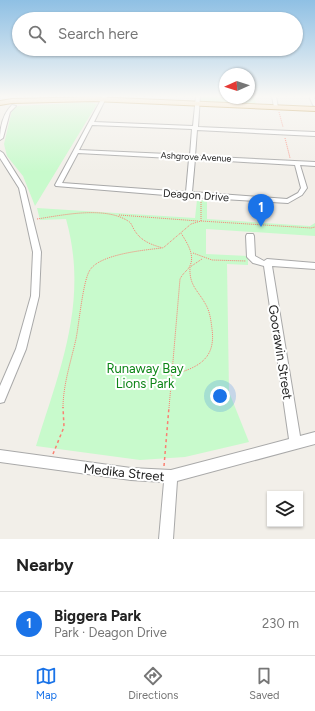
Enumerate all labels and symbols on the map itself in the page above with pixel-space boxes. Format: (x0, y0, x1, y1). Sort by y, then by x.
north arrow (219, 68, 255, 104)
street label: Ashgrove Avenue (160, 149, 232, 164)
street label: Deagon Drive (162, 187, 229, 204)
pin: 1 (248, 194, 274, 227)
street label: Goorawin Street (266, 304, 295, 401)
park label: Runaway Bay Lions Park (106, 361, 184, 391)
your location (210, 386, 230, 406)
street label: Medika Street (83, 461, 165, 484)

